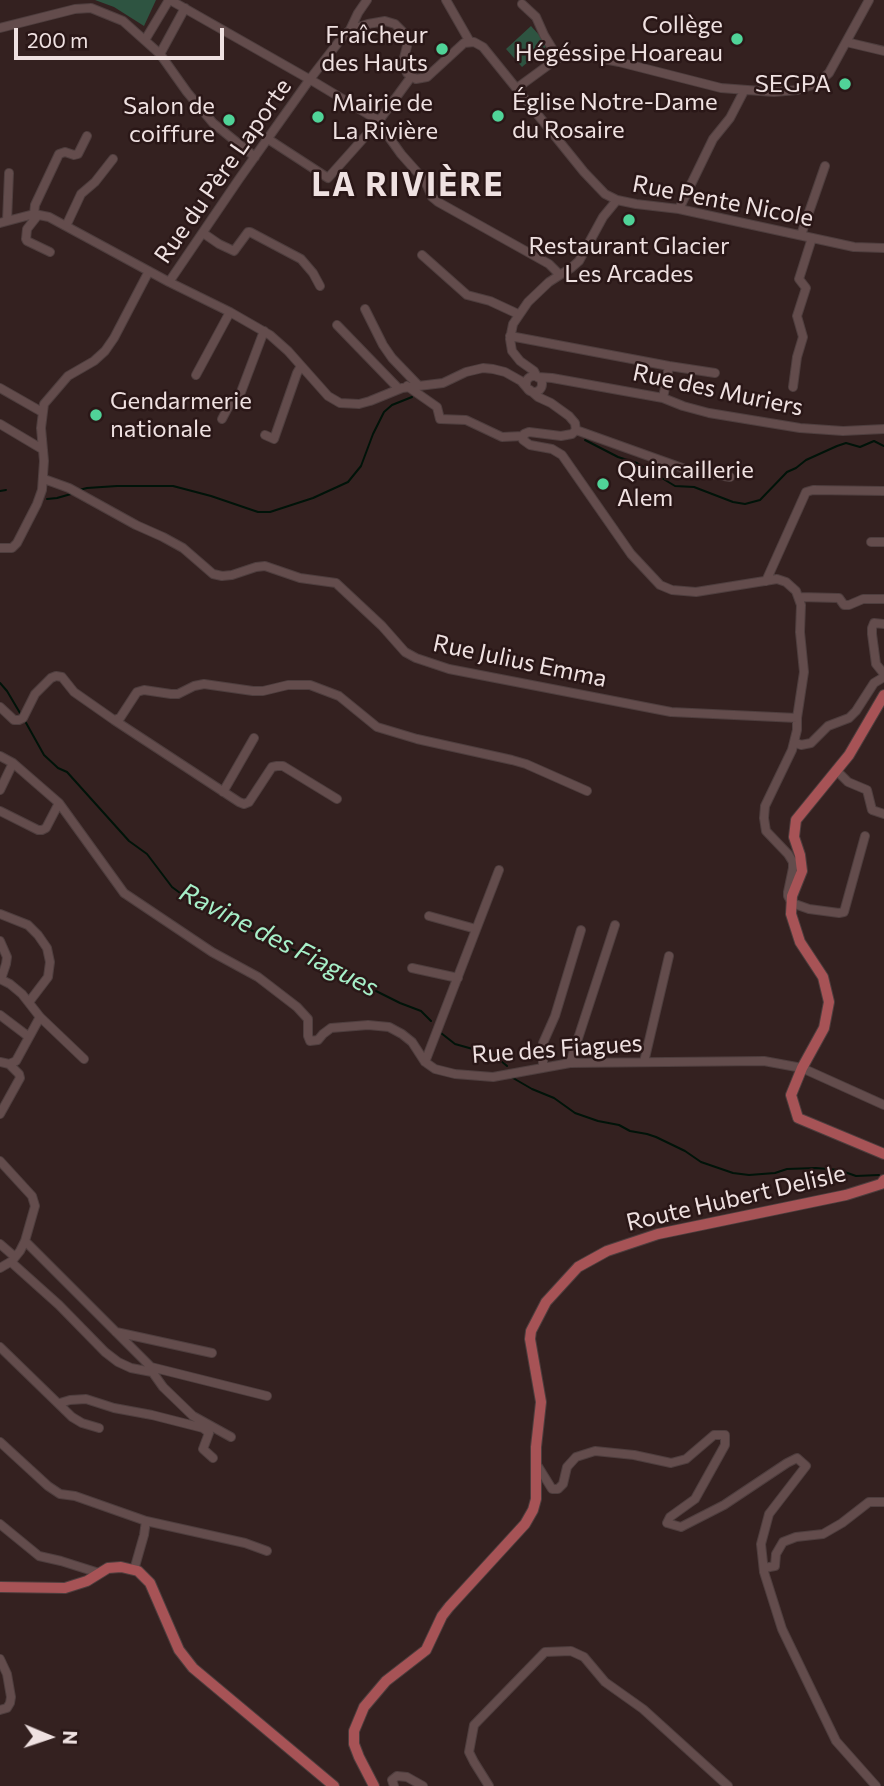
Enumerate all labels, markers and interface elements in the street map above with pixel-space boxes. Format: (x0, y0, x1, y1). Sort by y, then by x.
place label: Collège Hégéssipe Hoareau (515, 11, 723, 67)
scale bar (18, 14, 228, 58)
place label: Fraîcheur des Hauts (321, 21, 428, 77)
text: 200 m (27, 27, 88, 52)
marker: Collège Hégéssipe Hoareau (729, 31, 745, 47)
marker: Fraîcheur des Hauts (434, 41, 450, 57)
place label: SEGPA (755, 70, 831, 98)
street label: Rue du Père Laporte (148, 73, 298, 269)
marker: SEGPA (837, 76, 853, 92)
place label: Église Notre-Dame du Rosaire (512, 88, 718, 144)
place label: Mairie de La Rivière (332, 89, 438, 145)
place label: Salon de coiffure (123, 92, 215, 148)
marker: Église Notre-Dame du Rosaire (490, 108, 506, 124)
marker: Mairie de La Rivière (310, 109, 326, 125)
marker: Salon de coiffure (221, 112, 237, 128)
district label: LA RIVIÈRE (313, 166, 503, 204)
street label: Rue Pente Nicole (630, 169, 816, 233)
marker: Restaurant Glacier Les Arcades (621, 212, 637, 228)
place label: Restaurant Glacier Les Arcades (528, 232, 730, 288)
street label: Rue des Muriers (630, 358, 806, 422)
place label: Gendarmerie nationale (110, 387, 252, 443)
marker: Gendarmerie nationale (88, 407, 104, 423)
place label: Quincaillerie Alem (617, 456, 754, 512)
marker: Quincaillerie Alem (595, 476, 611, 492)
street label: Rue Julius Emma (431, 629, 609, 693)
water label: Ravine des Fiagues (174, 876, 384, 1004)
street label: Rue des Fiagues (471, 1029, 643, 1069)
street label: Route Hubert Delisle (623, 1159, 849, 1237)
north arrow (14, 1702, 84, 1772)
text: N (59, 1730, 82, 1745)

